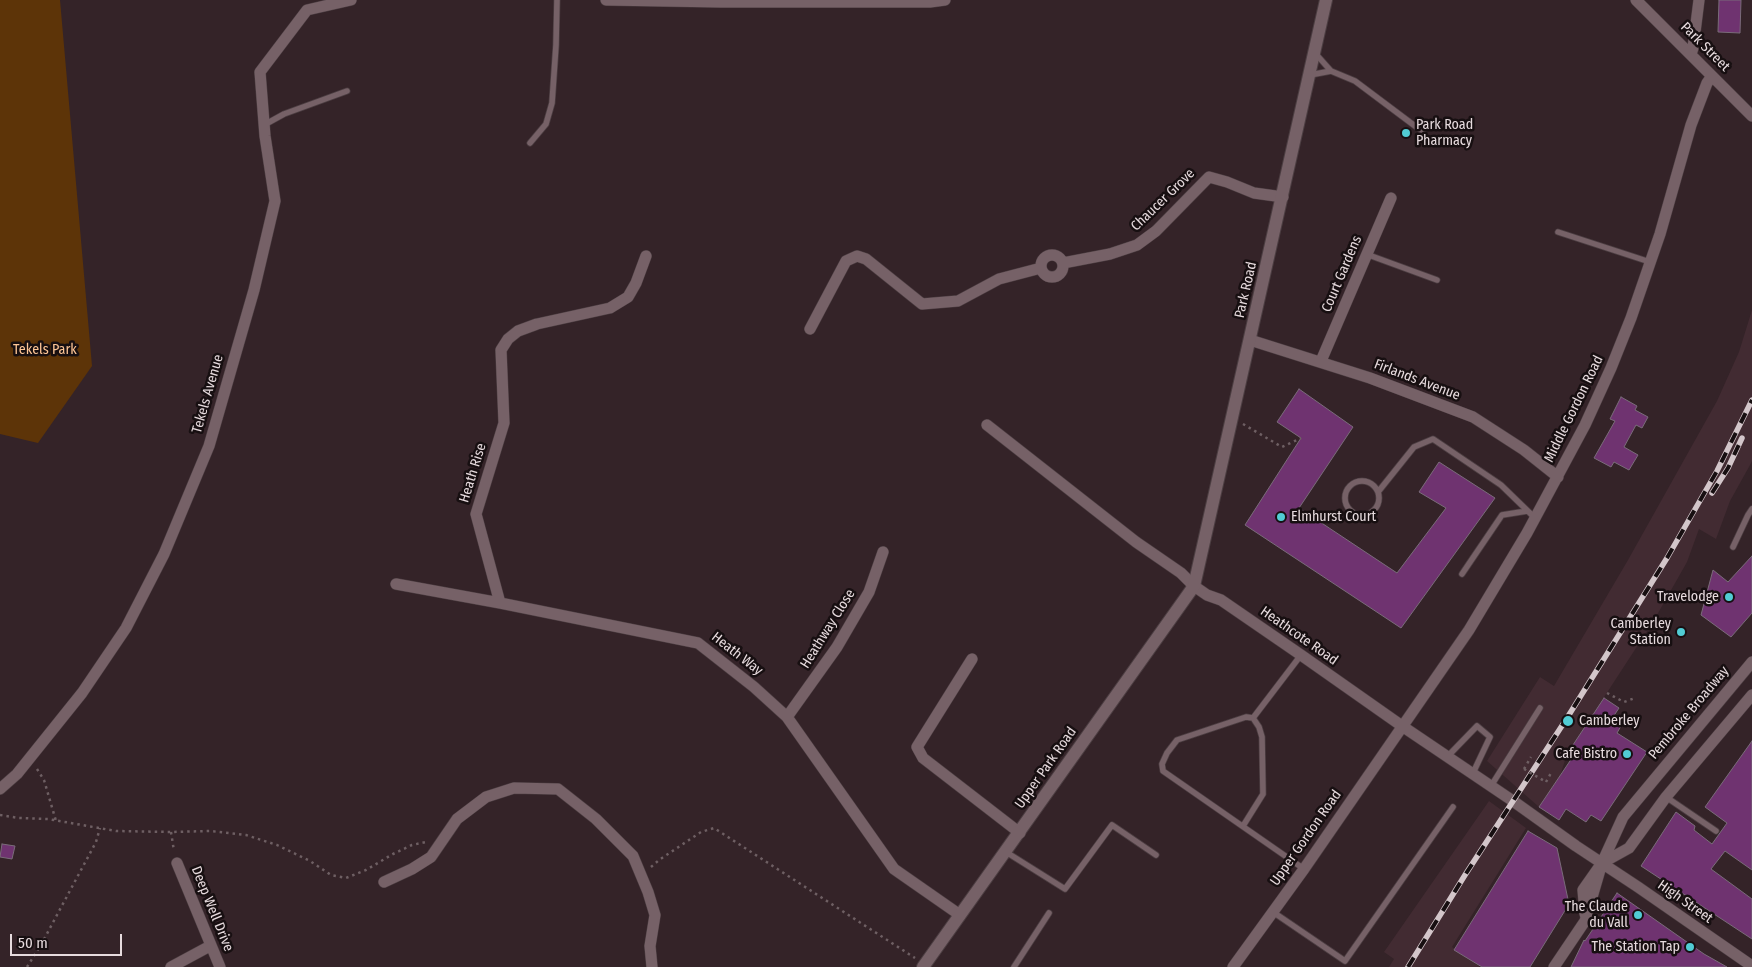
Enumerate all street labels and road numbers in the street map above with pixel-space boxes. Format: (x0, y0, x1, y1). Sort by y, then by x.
street label: Park Street (1677, 19, 1733, 75)
street label: Chaucer Grove (1128, 165, 1198, 235)
street label: Court Gardens (1318, 233, 1366, 315)
street label: Park Road (1231, 260, 1261, 320)
street label: Tekels Avenue (189, 353, 227, 435)
street label: Middle Gordon Road (1541, 353, 1607, 465)
street label: Firlands Avenue (1372, 356, 1462, 404)
street label: Heath Rise (456, 441, 490, 505)
street label: Heathway Close (797, 586, 859, 672)
street label: Heathcote Road (1257, 603, 1341, 669)
street label: Heath Way (708, 629, 766, 679)
street label: Pembroke Broadway (1645, 663, 1733, 763)
street label: Upper Park Road (1012, 724, 1080, 812)
street label: Upper Gordon Road (1267, 787, 1345, 889)
street label: Deep Well Drive (187, 864, 237, 954)
street label: High Street (1654, 877, 1716, 927)

